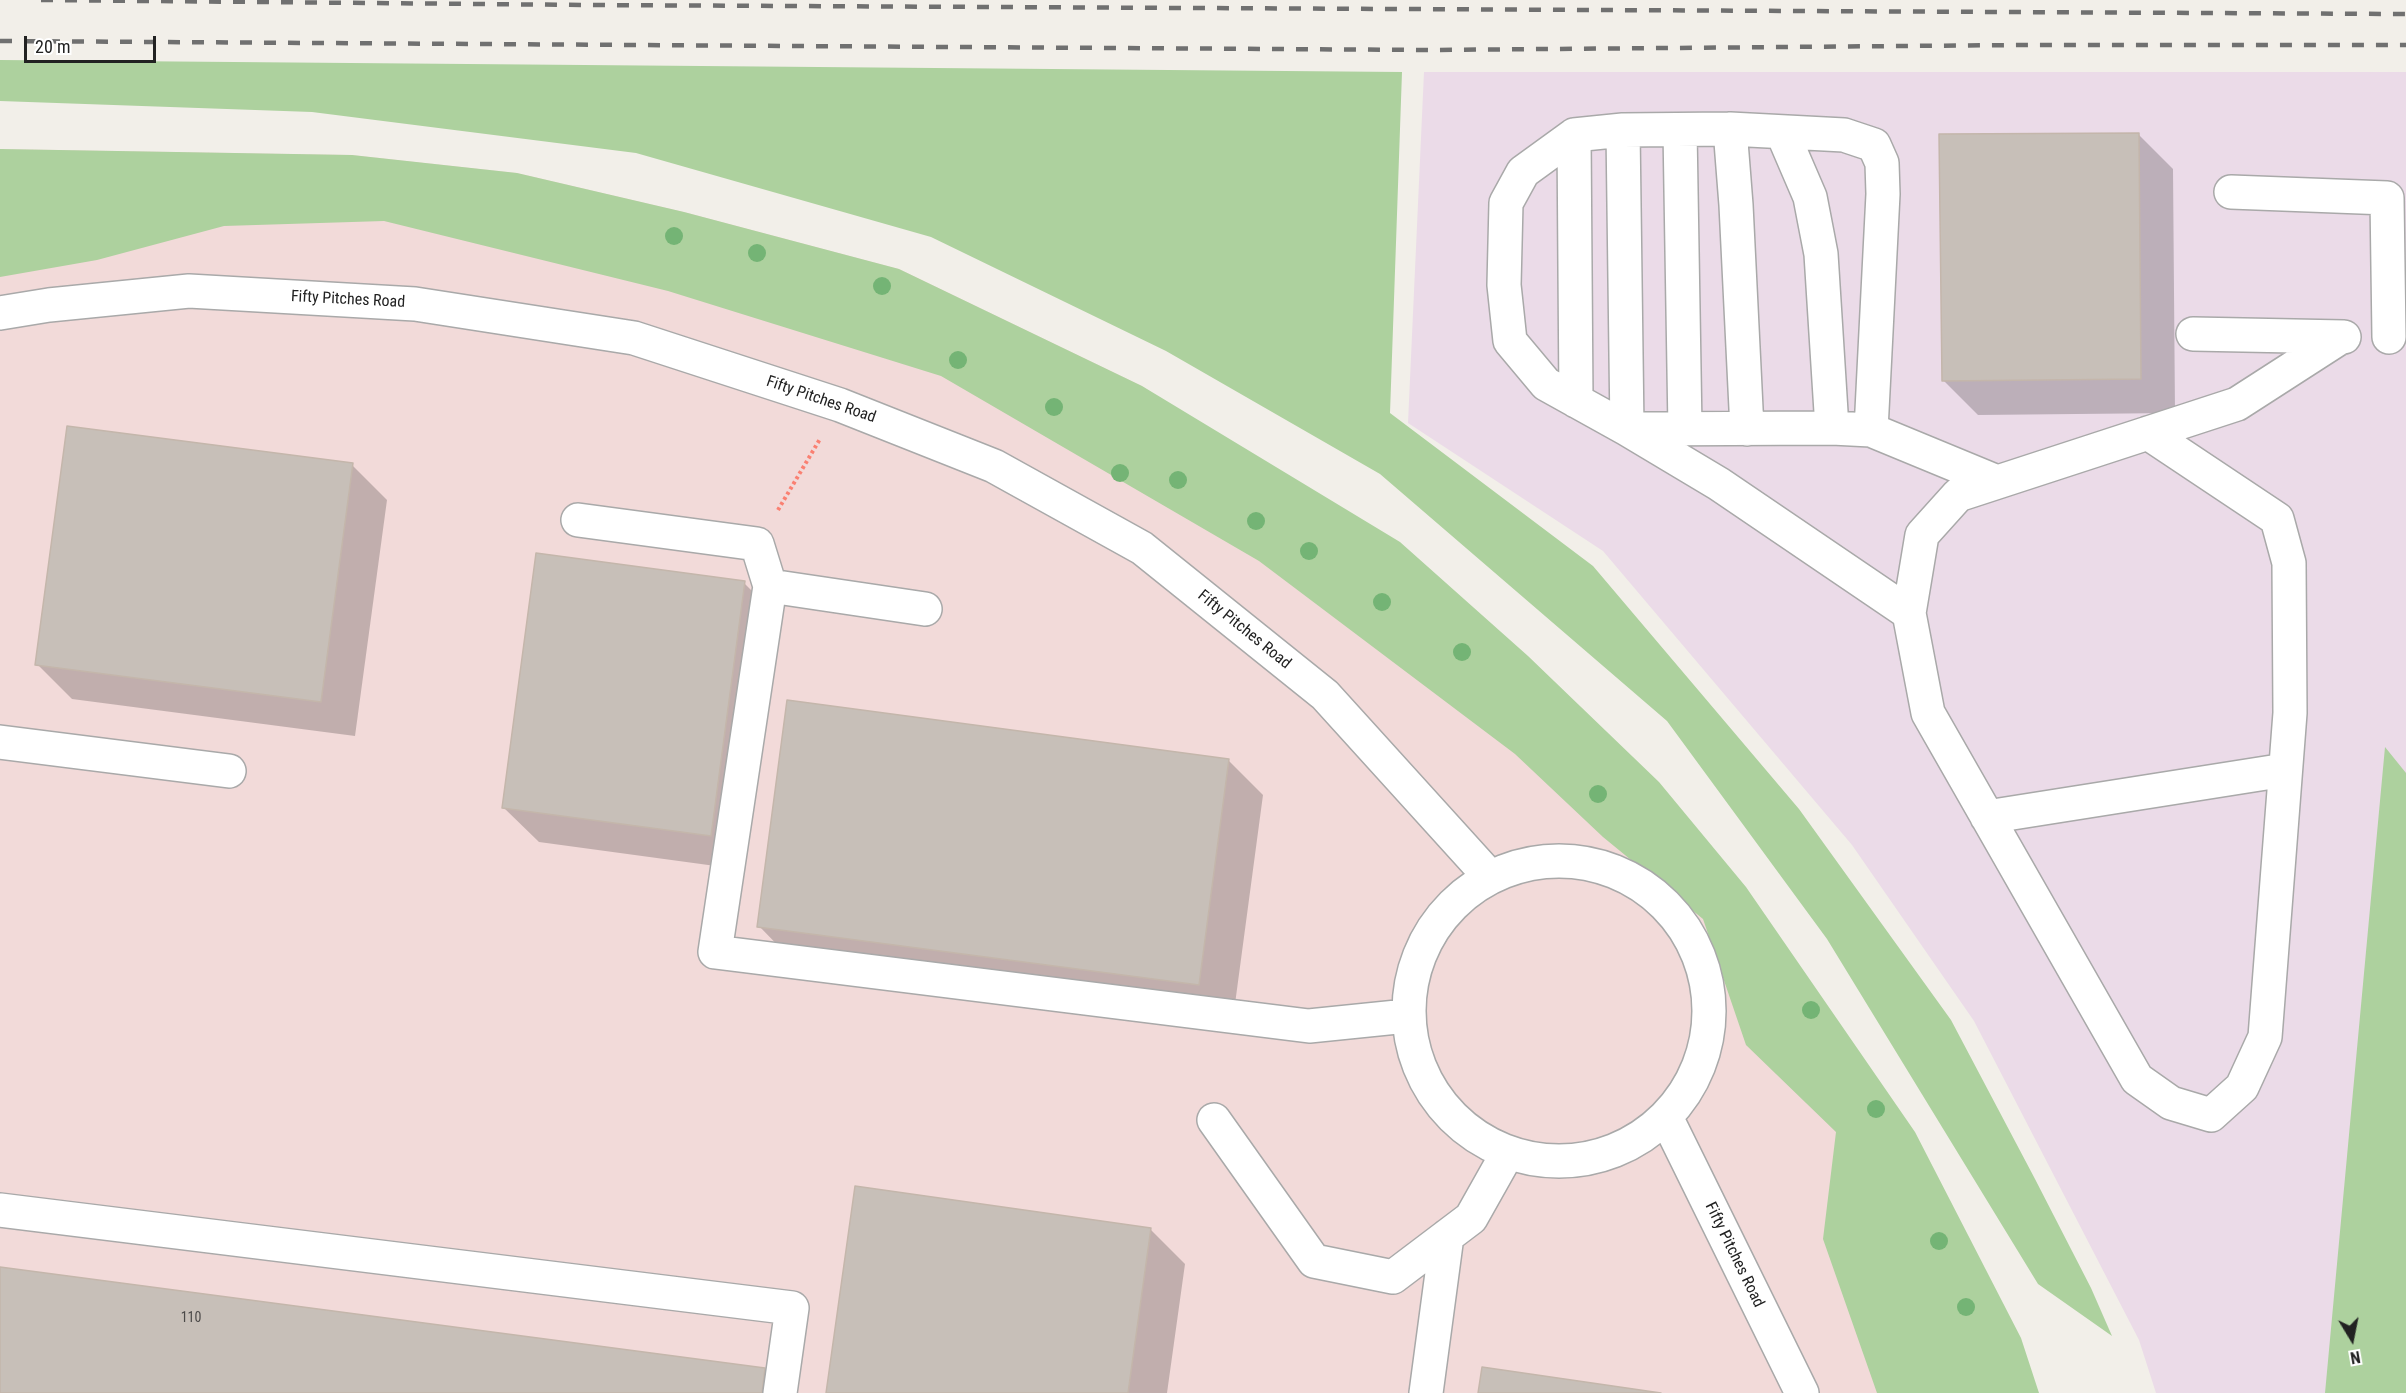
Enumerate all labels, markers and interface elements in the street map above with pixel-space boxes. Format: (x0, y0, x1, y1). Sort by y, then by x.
scale bar (27, 24, 159, 62)
text: 20 m (35, 36, 70, 57)
street label: Fifty Pitches Road (290, 287, 406, 313)
street label: Fifty Pitches Road (764, 372, 878, 428)
street label: Fifty Pitches Road (1193, 587, 1295, 673)
street label: Fifty Pitches Road (1700, 1199, 1768, 1311)
north arrow (2322, 1309, 2382, 1369)
house number: 110 (181, 1310, 201, 1326)
text: N (2349, 1347, 2362, 1367)

